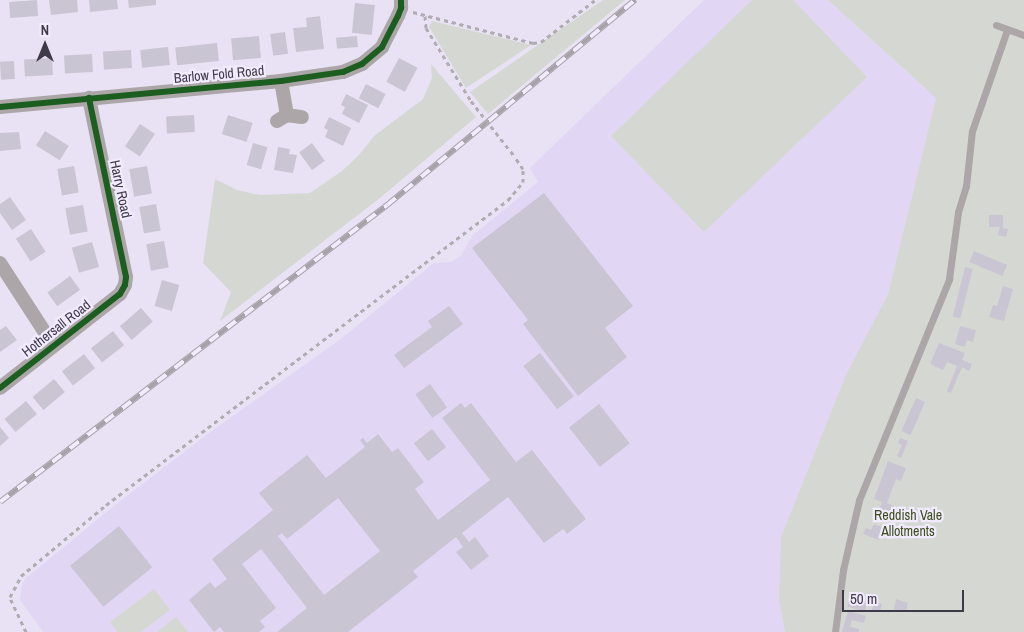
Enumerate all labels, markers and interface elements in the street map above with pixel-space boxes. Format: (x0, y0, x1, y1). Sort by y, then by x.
north arrow (20, 20, 70, 70)
text: N (41, 21, 49, 39)
street label: Barlow Fold Road (173, 62, 265, 86)
street label: Harry Road (107, 159, 135, 219)
street label: Hothersall Road (18, 296, 94, 360)
park label: Reddish Vale Allotments (874, 507, 942, 540)
scale bar (844, 580, 966, 612)
text: 50 m (850, 588, 877, 609)

